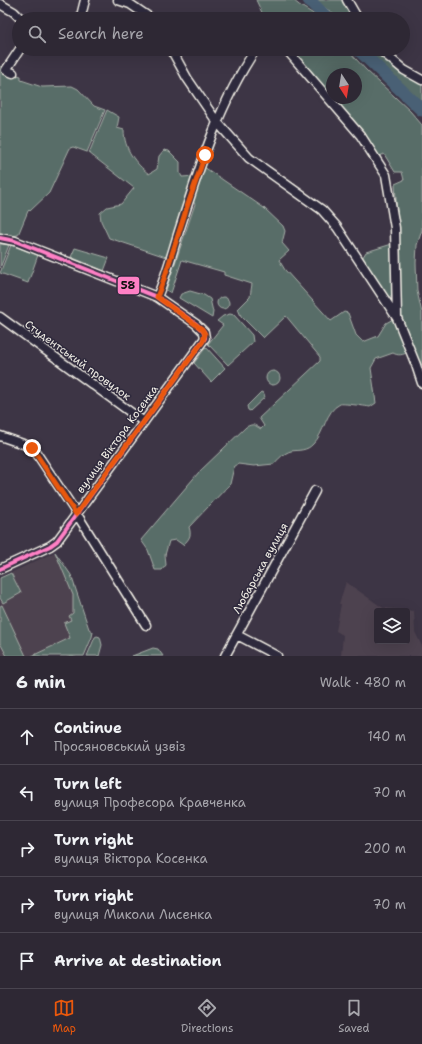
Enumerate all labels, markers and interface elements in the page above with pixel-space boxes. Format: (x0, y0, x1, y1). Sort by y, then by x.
search box (12, 12, 410, 56)
icon: search (26, 23, 48, 45)
text: Search here (58, 24, 144, 44)
north arrow (326, 68, 362, 104)
route start (196, 146, 214, 164)
line badge: 58 (117, 276, 140, 295)
text: 58 (121, 278, 136, 293)
street label: Студентський провулок (22, 317, 134, 404)
street label: вулиця Віктора Косенка (73, 382, 162, 496)
route end (23, 439, 41, 457)
street label: Любарська вулиця (229, 520, 292, 616)
map controls (374, 608, 410, 644)
button: layers (374, 608, 410, 644)
text: 6 min (16, 671, 66, 693)
text: Walk · 480 m (320, 674, 406, 691)
text: Continue (54, 718, 122, 738)
icon: ahead (16, 726, 38, 748)
text: 140 m (367, 728, 406, 745)
text: Просяновський узвіз (54, 738, 186, 755)
text: Turn left (54, 774, 122, 794)
icon: left (16, 782, 38, 804)
text: 70 m (372, 784, 406, 801)
text: вулиця Професора Кравченка (54, 794, 246, 811)
text: Turn right (54, 830, 134, 850)
icon: right (16, 838, 38, 860)
text: 200 m (364, 840, 406, 857)
text: вулиця Віктора Косенка (54, 850, 208, 867)
text: Turn right (54, 886, 134, 906)
icon: right (16, 894, 38, 916)
text: 70 m (372, 896, 406, 913)
text: вулиця Миколи Лисенка (54, 906, 212, 923)
icon: arrive (16, 950, 38, 972)
text: Arrive at destination (54, 951, 222, 971)
tab: Map (52, 997, 76, 1036)
tab: Directions (181, 997, 233, 1036)
tab: Saved (338, 997, 370, 1036)

